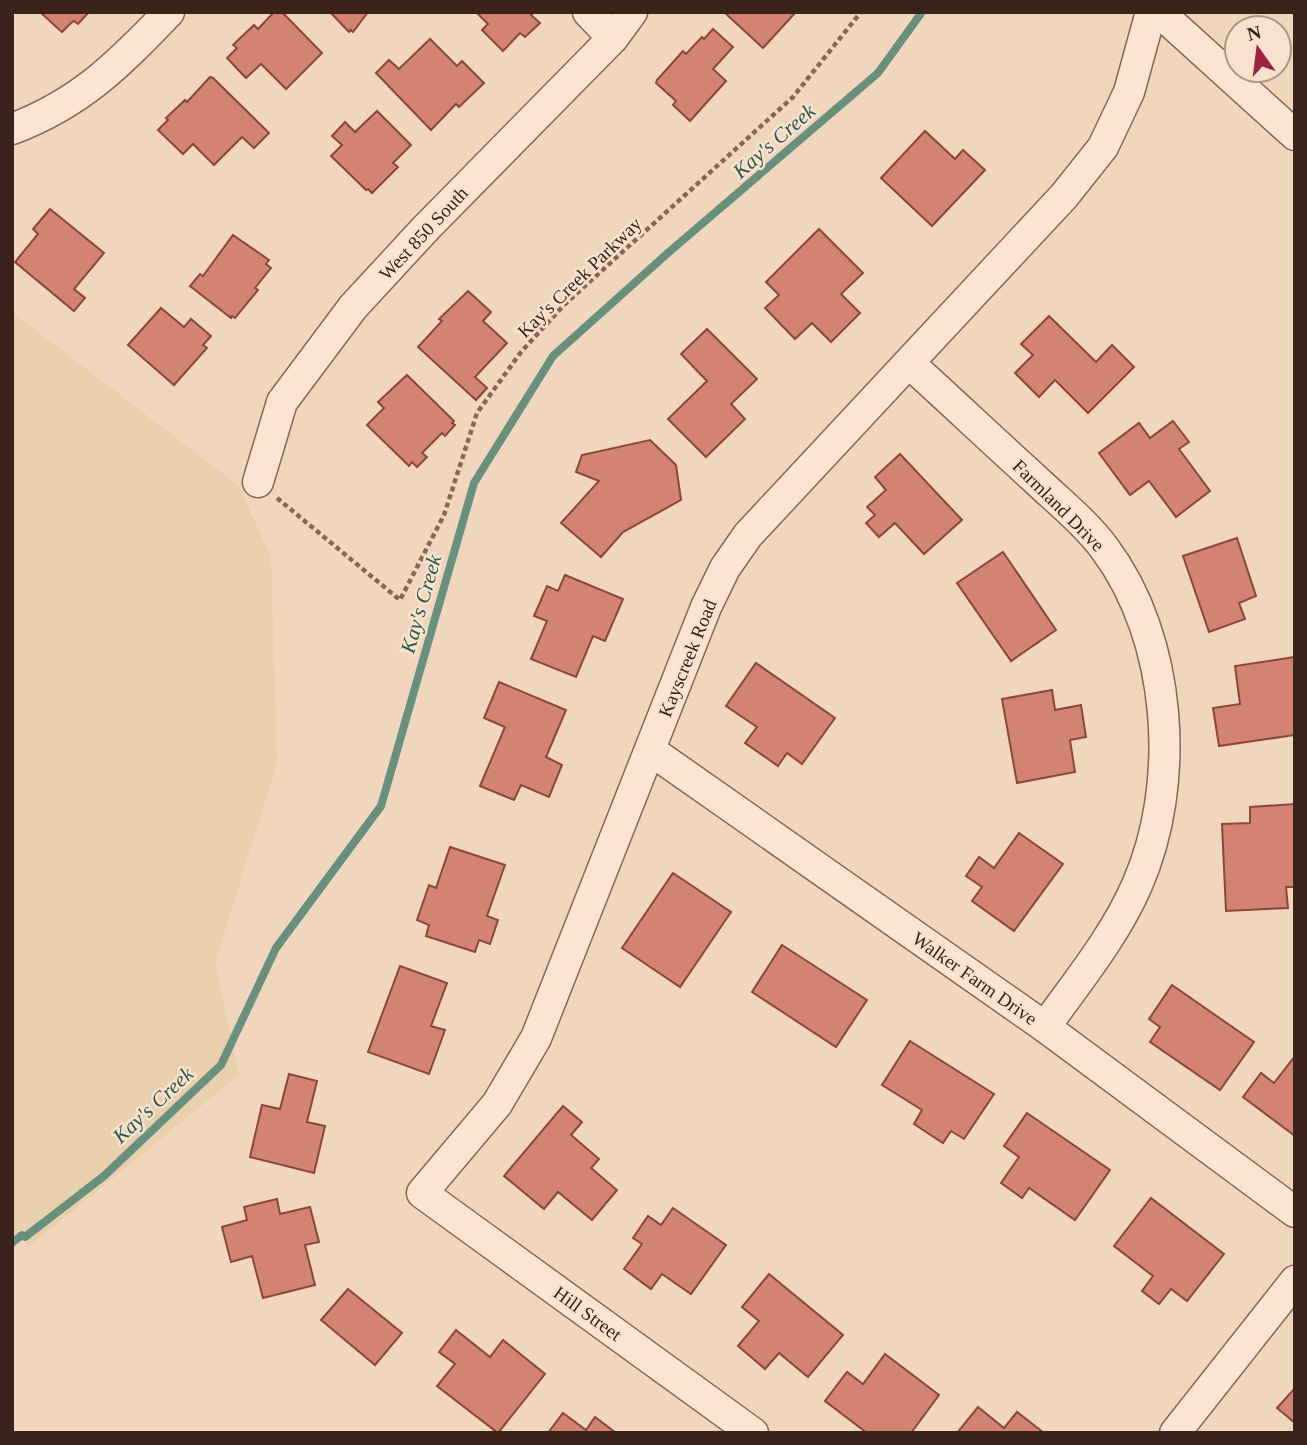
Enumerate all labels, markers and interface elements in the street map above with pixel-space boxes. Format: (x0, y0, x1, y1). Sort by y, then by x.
north arrow (1223, 14, 1293, 84)
text: N (1245, 21, 1263, 45)
water label: Kay's Creek (727, 98, 821, 184)
street label: West 850 South (375, 182, 472, 284)
street label: Kay's Creek Parkway (513, 213, 646, 342)
street label: Farmland Drive (1009, 455, 1109, 555)
water label: Kay's Creek (395, 551, 447, 657)
street label: Kayscreek Road (654, 596, 721, 720)
street label: Walker Farm Drive (908, 928, 1041, 1029)
water label: Kay's Creek (107, 1061, 199, 1149)
street label: Hill Street (550, 1282, 626, 1345)

